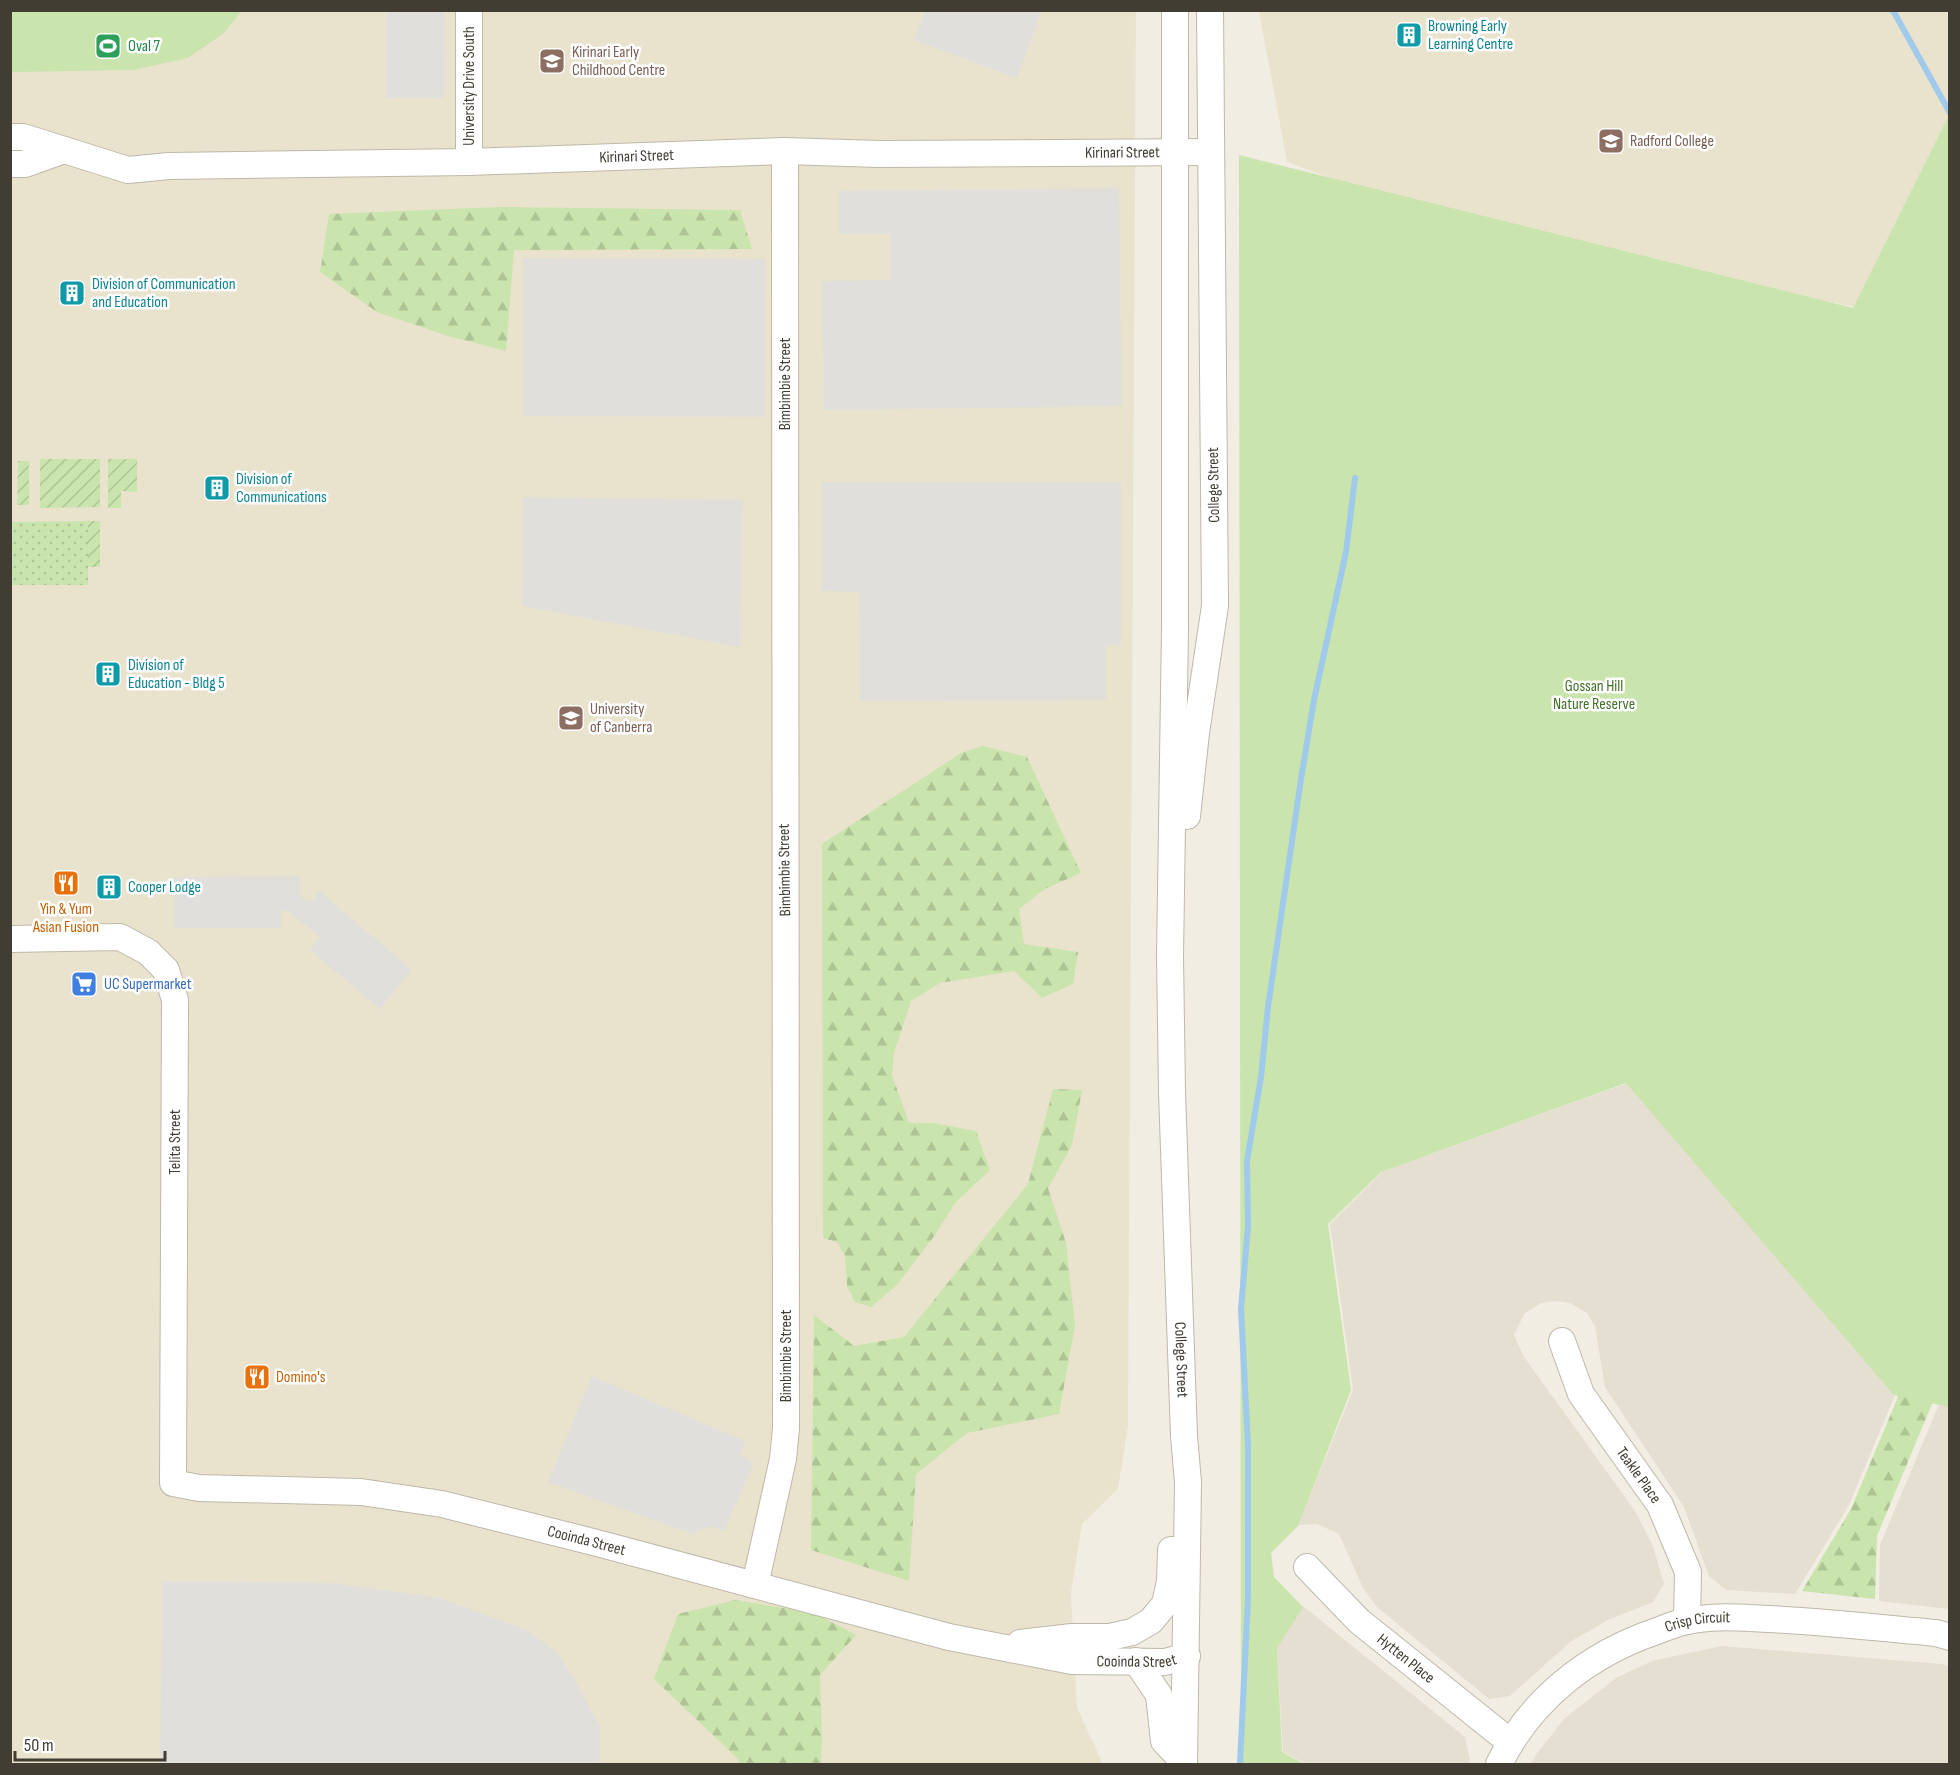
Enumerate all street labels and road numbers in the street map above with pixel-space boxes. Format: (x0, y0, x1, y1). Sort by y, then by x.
street label: University Drive South (460, 26, 479, 146)
street label: Kirinari Street (1085, 143, 1160, 162)
street label: Kirinari Street (599, 145, 674, 167)
street label: Bimbimbie Street (776, 338, 795, 430)
street label: College Street (1204, 447, 1224, 523)
street label: Bimbimbie Street (775, 823, 795, 916)
street label: Telita Street (166, 1109, 185, 1175)
street label: Bimbimbie Street (777, 1310, 796, 1402)
street label: College Street (1171, 1322, 1192, 1398)
street label: Teakle Place (1612, 1443, 1665, 1507)
street label: Cooinda Street (545, 1521, 628, 1560)
street label: Crisp Circuit (1662, 1608, 1730, 1637)
street label: Hytten Place (1373, 1630, 1439, 1687)
street label: Cooinda Street (1096, 1650, 1179, 1672)

